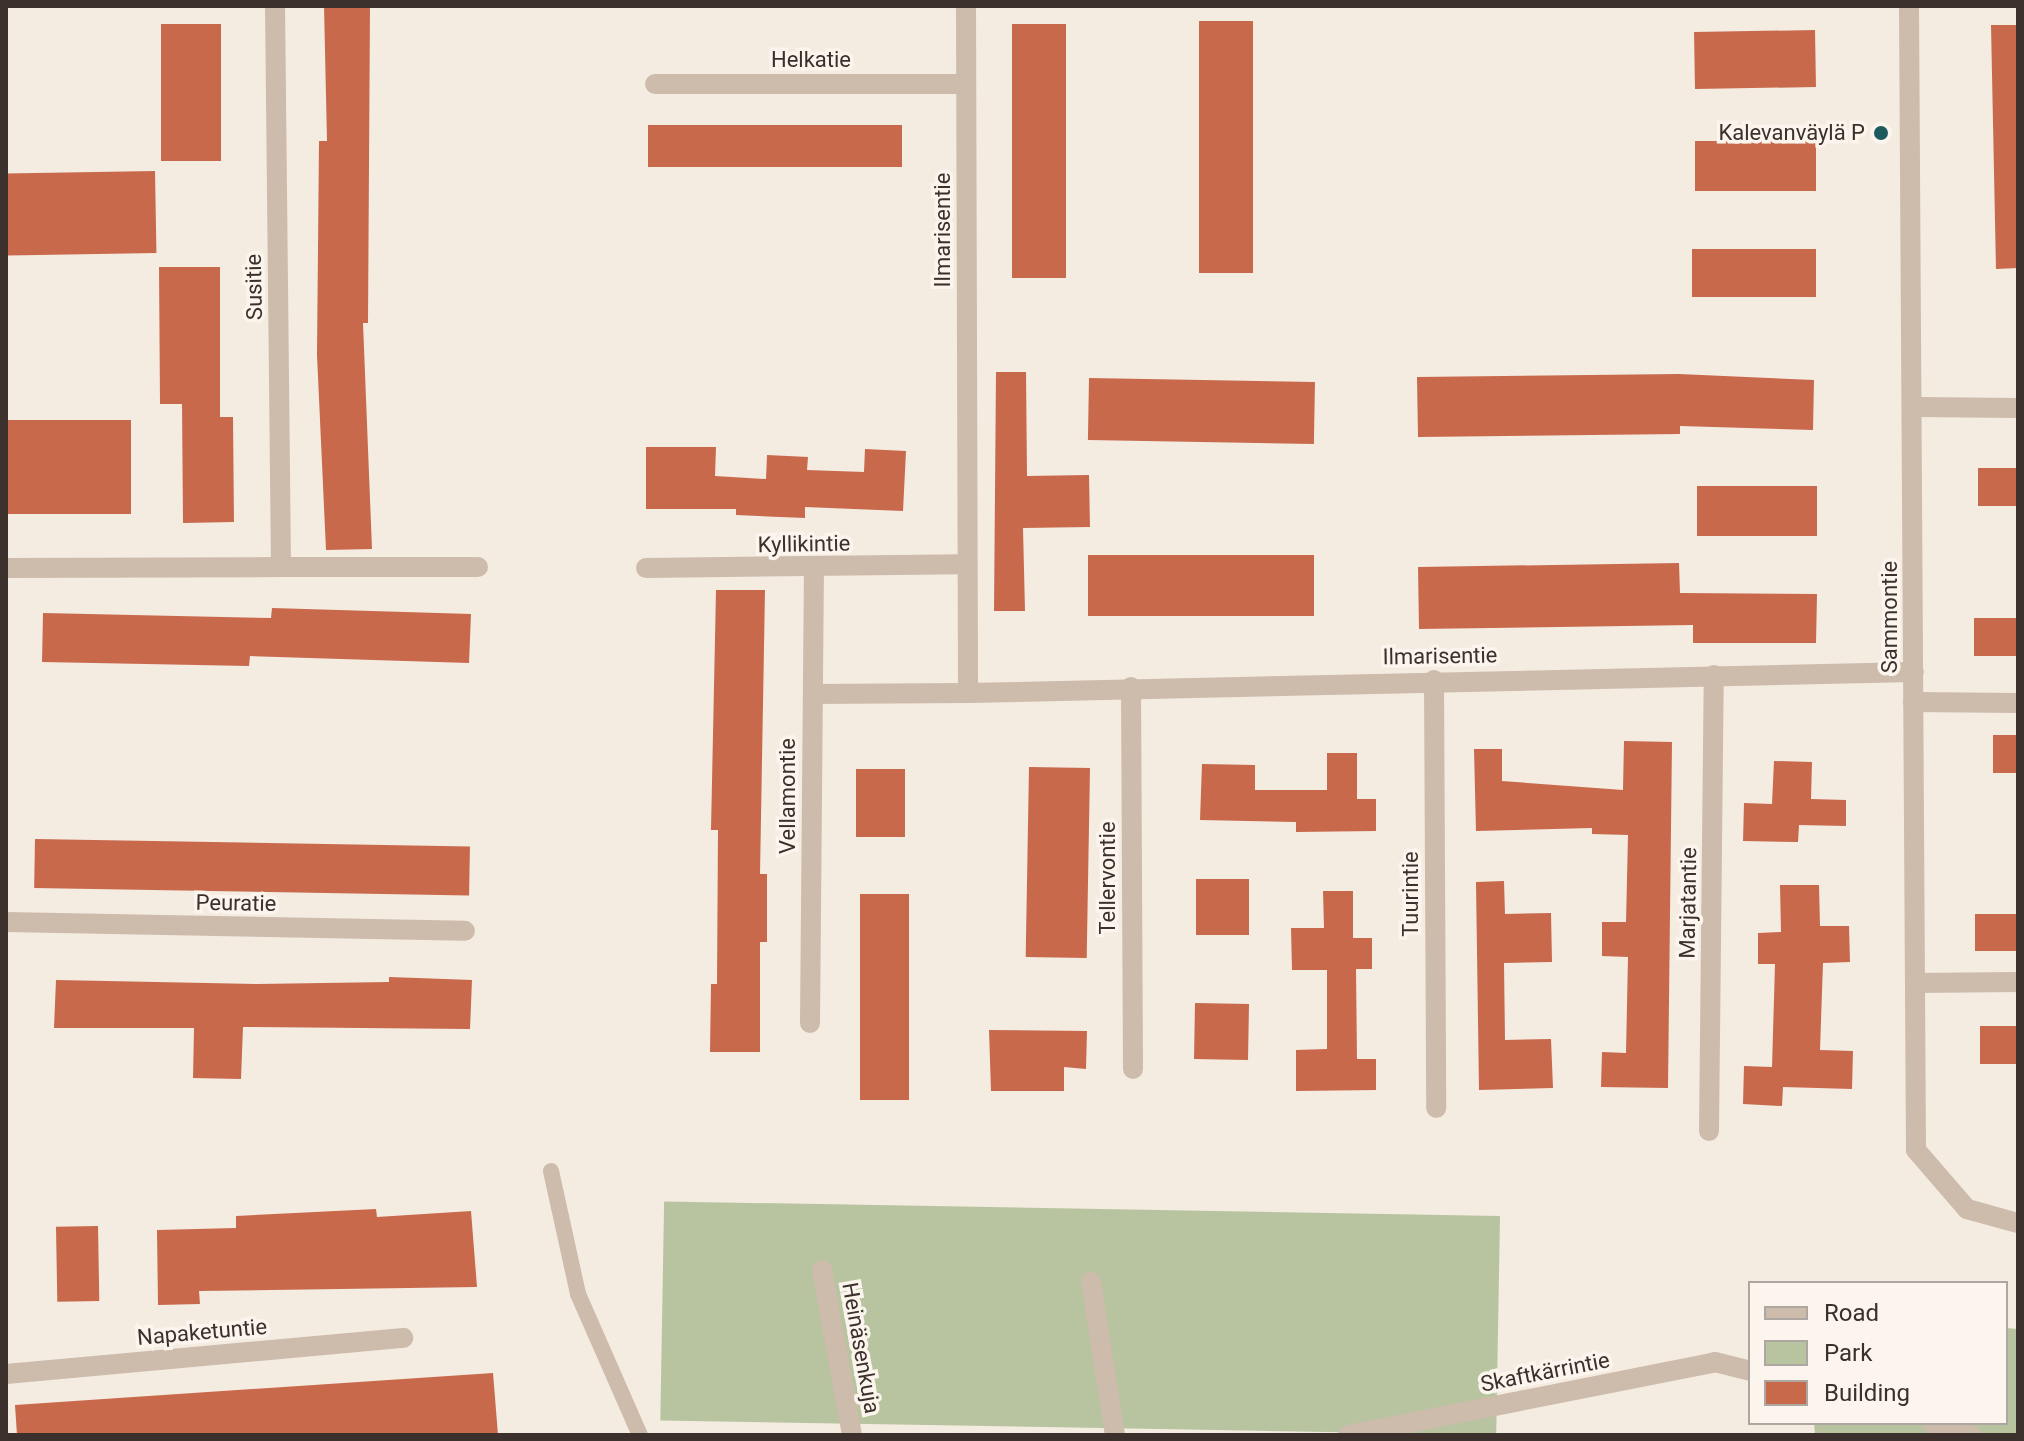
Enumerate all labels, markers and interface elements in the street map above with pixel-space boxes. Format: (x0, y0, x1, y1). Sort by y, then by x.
street label: Helkatie (771, 47, 851, 73)
place label: Kalevanväylä P (1718, 120, 1865, 146)
marker: Kalevanväylä P (1872, 124, 1890, 142)
street label: Ilmarisentie (930, 173, 956, 287)
street label: Susitie (240, 254, 268, 320)
street label: Kyllikintie (757, 530, 851, 558)
street label: Sammontie (1877, 561, 1903, 673)
street label: Ilmarisentie (1382, 642, 1498, 670)
street label: Vellamontie (775, 738, 801, 854)
street label: Tellervontie (1095, 821, 1121, 935)
street label: Marjatantie (1674, 847, 1702, 959)
street label: Tuurintie (1398, 851, 1424, 937)
street label: Peuratie (195, 889, 277, 917)
street label: Heinäsenkuja (836, 1280, 886, 1416)
legend (1748, 1281, 2008, 1425)
text: Road (1824, 1299, 1879, 1327)
street label: Napaketuntie (136, 1313, 268, 1351)
text: Park (1824, 1339, 1872, 1367)
street label: Skaftkärrintie (1478, 1347, 1612, 1397)
text: Building (1824, 1379, 1910, 1407)

